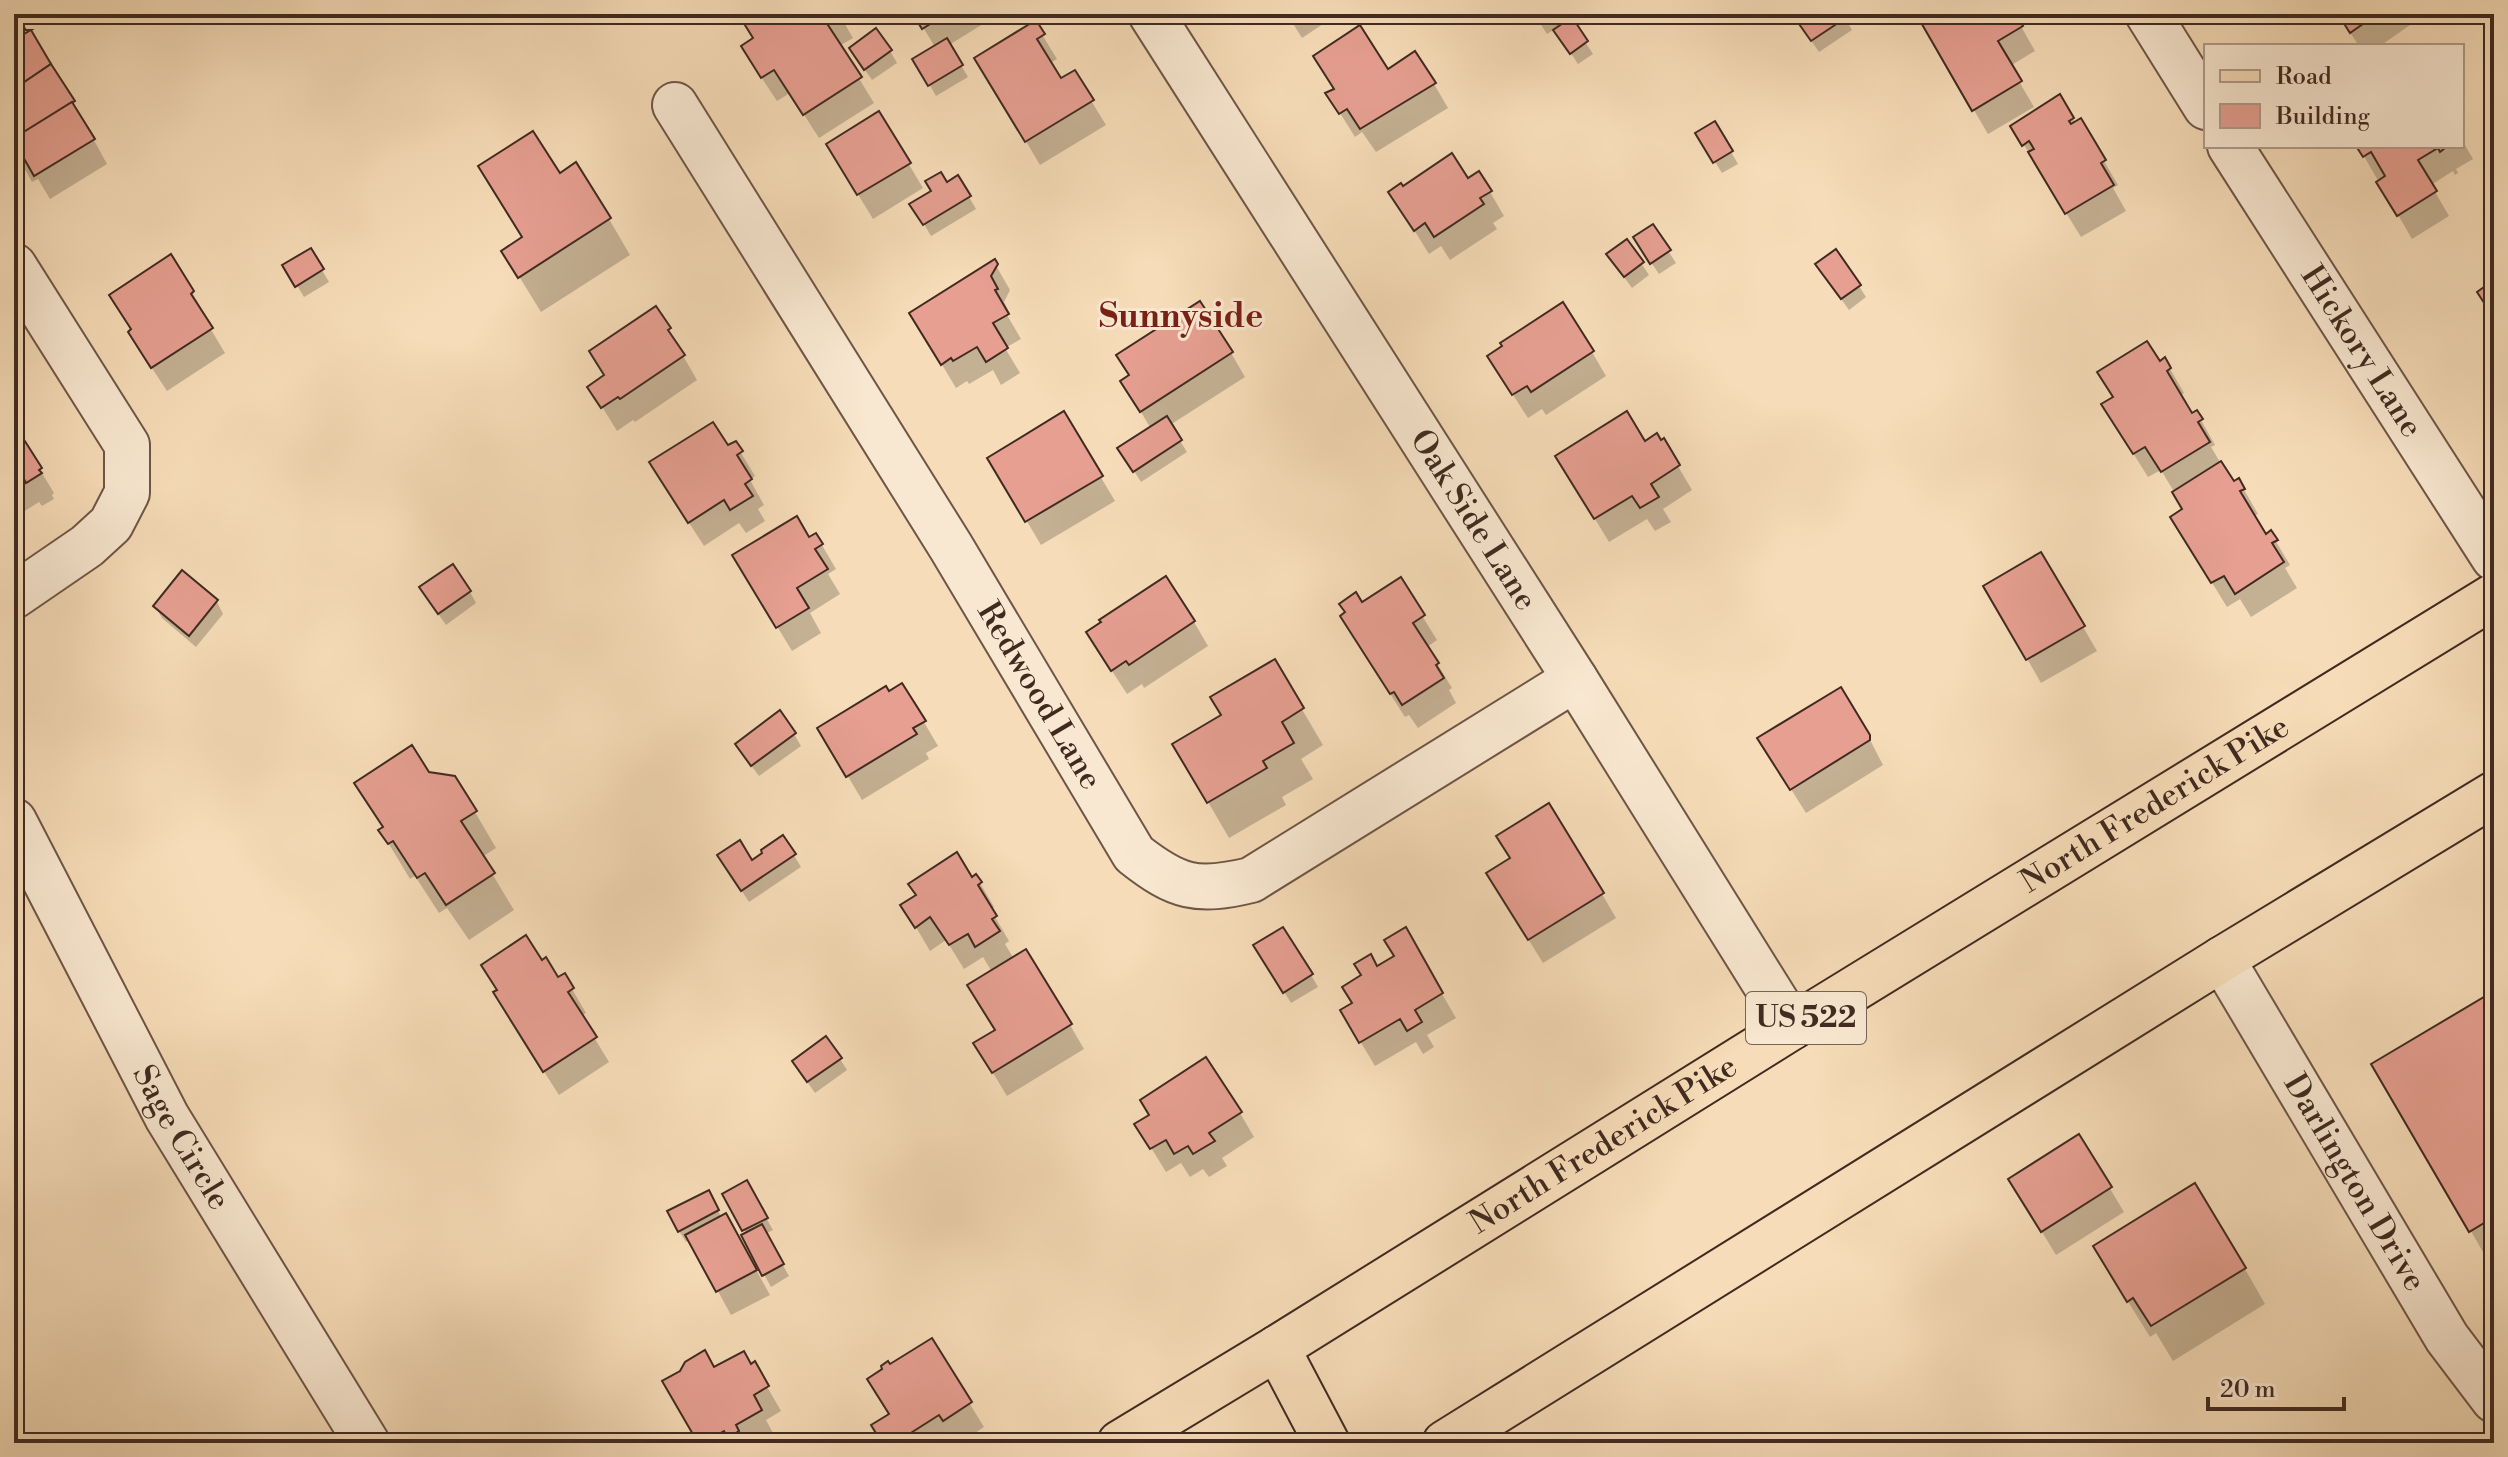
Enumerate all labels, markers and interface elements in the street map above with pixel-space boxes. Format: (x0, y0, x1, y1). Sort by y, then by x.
legend (2204, 44, 2464, 148)
text: Road (2276, 62, 2332, 92)
text: Building (2275, 102, 2370, 132)
street label: Hickory Lane (2292, 258, 2431, 445)
district label: Sunnyside (1099, 296, 1263, 338)
street label: Oak Side Lane (1401, 422, 1546, 618)
street label: Redwood Lane (968, 594, 1111, 797)
street label: North Frederick Pike (2013, 707, 2296, 902)
road number: US 522 (1746, 992, 1866, 1044)
street label: North Frederick Pike (1462, 1046, 1745, 1243)
street label: Sage Circle (124, 1058, 239, 1217)
street label: Darlington Drive (2275, 1067, 2435, 1299)
scale bar (2208, 1361, 2344, 1411)
text: 20 m (2220, 1375, 2276, 1405)

